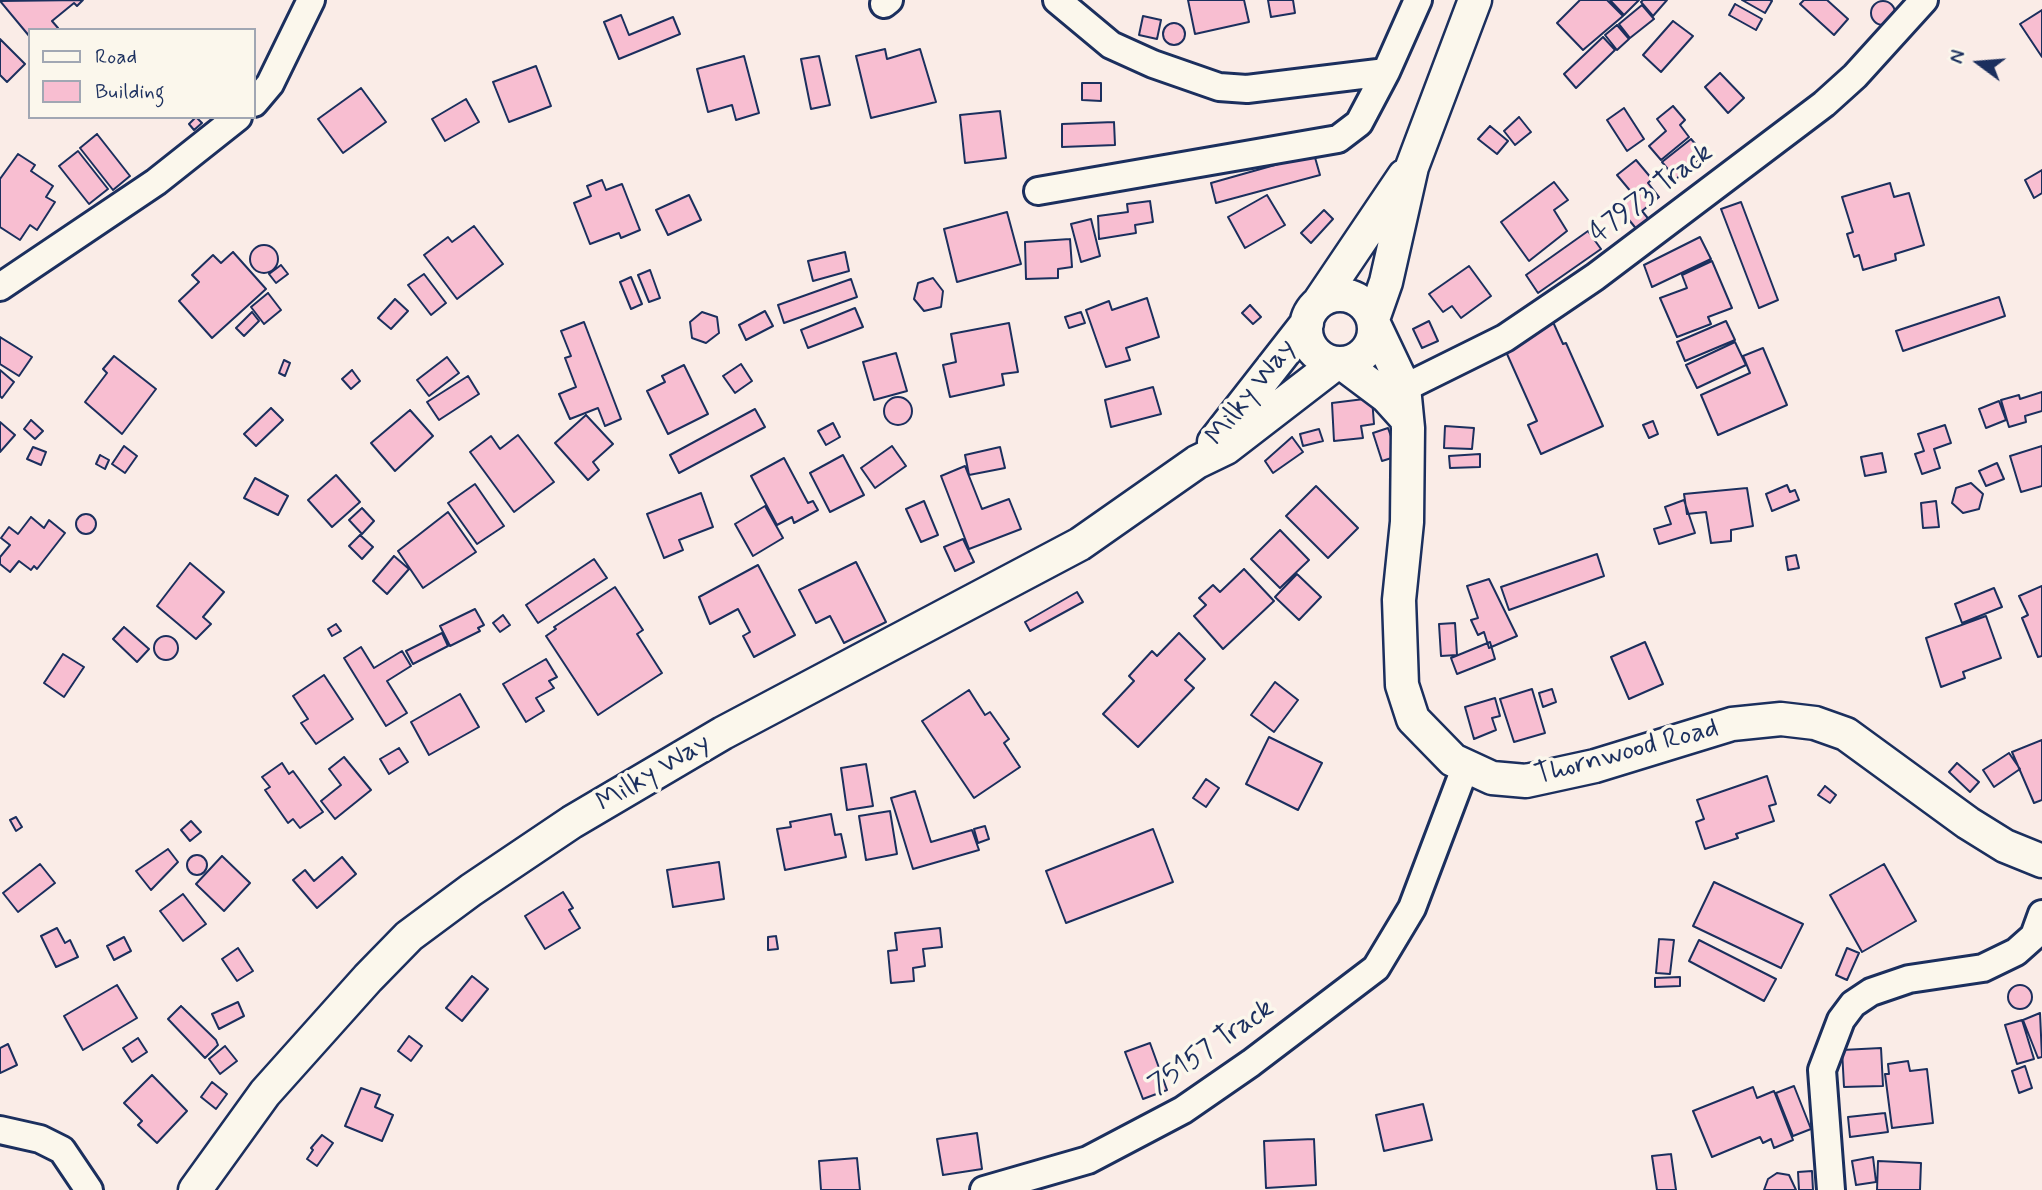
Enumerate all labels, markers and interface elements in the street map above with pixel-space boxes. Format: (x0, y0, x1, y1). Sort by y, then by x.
legend (28, 28, 256, 119)
north arrow (1944, 28, 2014, 98)
text: Road (95, 43, 137, 71)
text: N (1945, 48, 1972, 67)
text: Building (95, 78, 165, 106)
street label: 47973 Track (1584, 137, 1720, 251)
street label: Milky Way (1200, 333, 1304, 453)
street label: Thornwood Road (1531, 712, 1723, 794)
street label: Milky Way (591, 727, 717, 821)
street label: 75157 Track (1143, 993, 1281, 1103)

